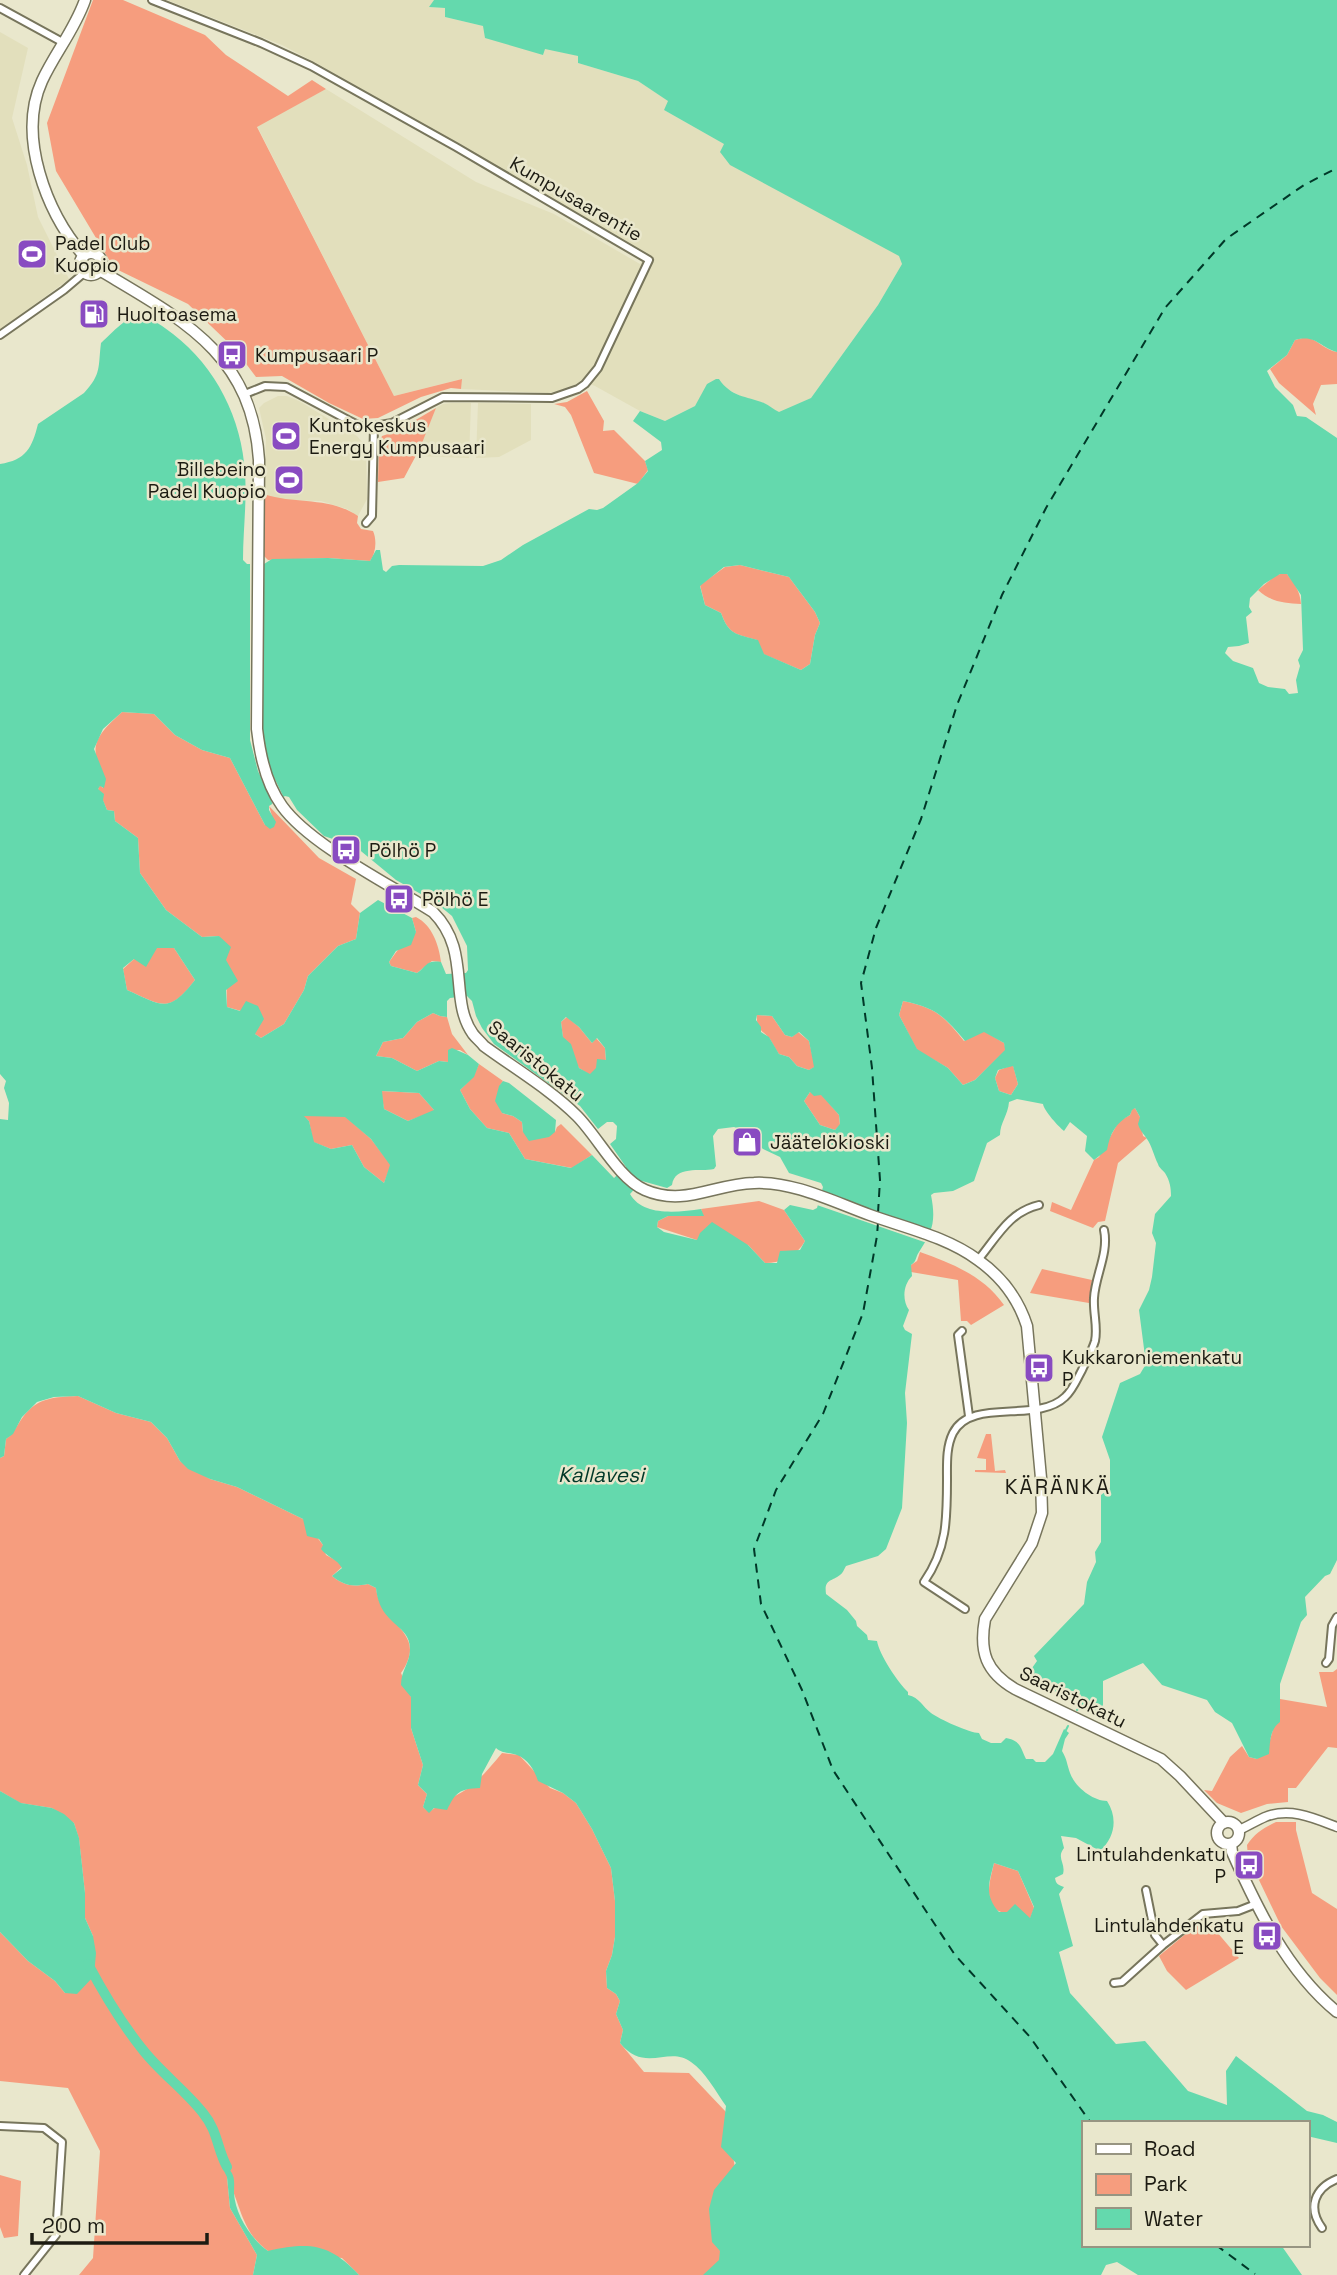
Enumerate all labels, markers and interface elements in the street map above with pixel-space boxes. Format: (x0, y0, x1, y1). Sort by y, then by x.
street label: Kumpusaarentie (505, 151, 647, 247)
place label: Padel Club Kuopio (55, 231, 151, 278)
sports icon: Padel Club Kuopio (15, 237, 49, 271)
fuel station icon: Huoltoasema (77, 297, 111, 331)
place label: Huoltoasema (117, 302, 237, 327)
bus stop icon: Kumpusaari P (215, 338, 249, 372)
place label: Kumpusaari P (255, 343, 378, 368)
place label: Kuntokeskus Energy Kumpusaari (309, 413, 485, 460)
sports icon: Kuntokeskus Energy Kumpusaari (269, 419, 303, 453)
place label: Billebeino Padel Kuopio (148, 457, 266, 504)
sports icon: Billebeino Padel Kuopio (272, 463, 306, 497)
bus stop icon: Pölhö P (329, 833, 363, 867)
place label: Pölhö P (369, 838, 436, 863)
bus stop icon: Pölhö E (382, 882, 416, 916)
place label: Pölhö E (422, 887, 488, 912)
street label: Saaristokatu (483, 1015, 589, 1107)
shop icon: Jäätelökioski (730, 1125, 764, 1159)
place label: Jäätelökioski (770, 1130, 890, 1155)
place label: Kukkaroniemenkatu P (1062, 1345, 1242, 1392)
bus stop icon: Kukkaroniemenkatu P (1022, 1351, 1056, 1385)
water label: Kallavesi (558, 1461, 647, 1488)
district label: KÄRÄNKÄ (1005, 1473, 1111, 1500)
street label: Saaristokatu (1015, 1660, 1131, 1734)
place label: Lintulahdenkatu P (1076, 1842, 1226, 1889)
bus stop icon: Lintulahdenkatu P (1232, 1848, 1266, 1882)
place label: Lintulahdenkatu E (1094, 1913, 1244, 1960)
bus stop icon: Lintulahdenkatu E (1250, 1919, 1284, 1953)
legend (1082, 2121, 1309, 2247)
text: Road (1144, 2135, 1196, 2162)
text: Park (1144, 2170, 1188, 2197)
scale bar (32, 2202, 206, 2246)
text: Water (1144, 2205, 1203, 2232)
text: 200 m (42, 2212, 105, 2239)

